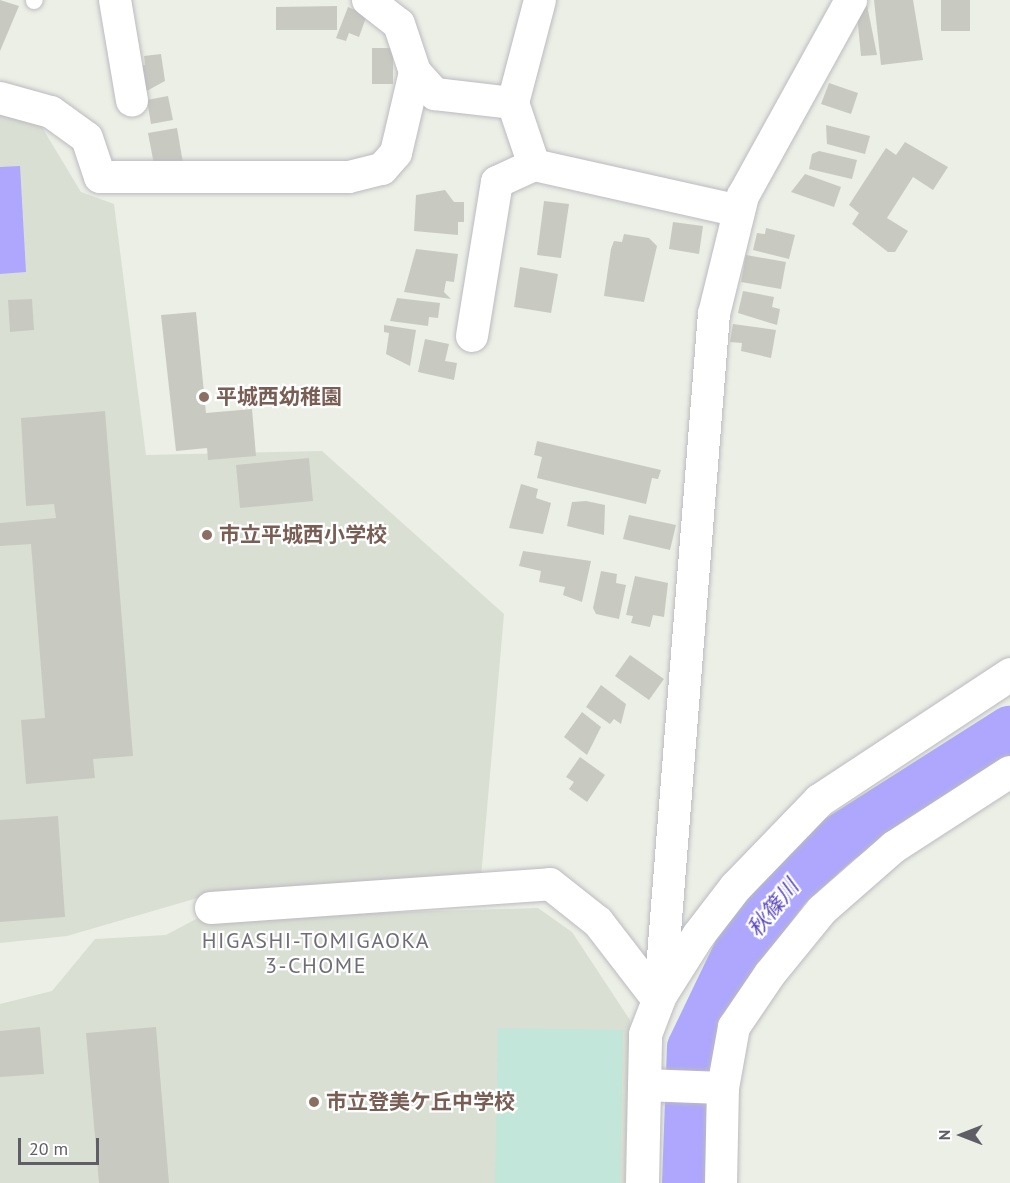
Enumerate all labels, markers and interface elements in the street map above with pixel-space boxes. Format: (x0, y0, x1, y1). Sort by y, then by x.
place label: 平城西幼稚園 (216, 384, 342, 410)
marker: 平城西幼稚園 (197, 390, 211, 404)
place label: 市立平城西小学校 (219, 522, 387, 548)
marker: 市立平城西小学校 (200, 528, 214, 542)
water label: 秋篠川 (742, 874, 804, 942)
district label: HIGASHI-TOMIGAOKA 3-CHOME (202, 927, 430, 978)
place label: 市立登美ケ丘中学校 (326, 1089, 515, 1115)
marker: 市立登美ケ丘中学校 (307, 1095, 321, 1109)
north arrow (932, 1105, 992, 1165)
scale bar (21, 1126, 102, 1164)
text: N (934, 1130, 954, 1140)
text: 20 m (29, 1137, 68, 1160)

